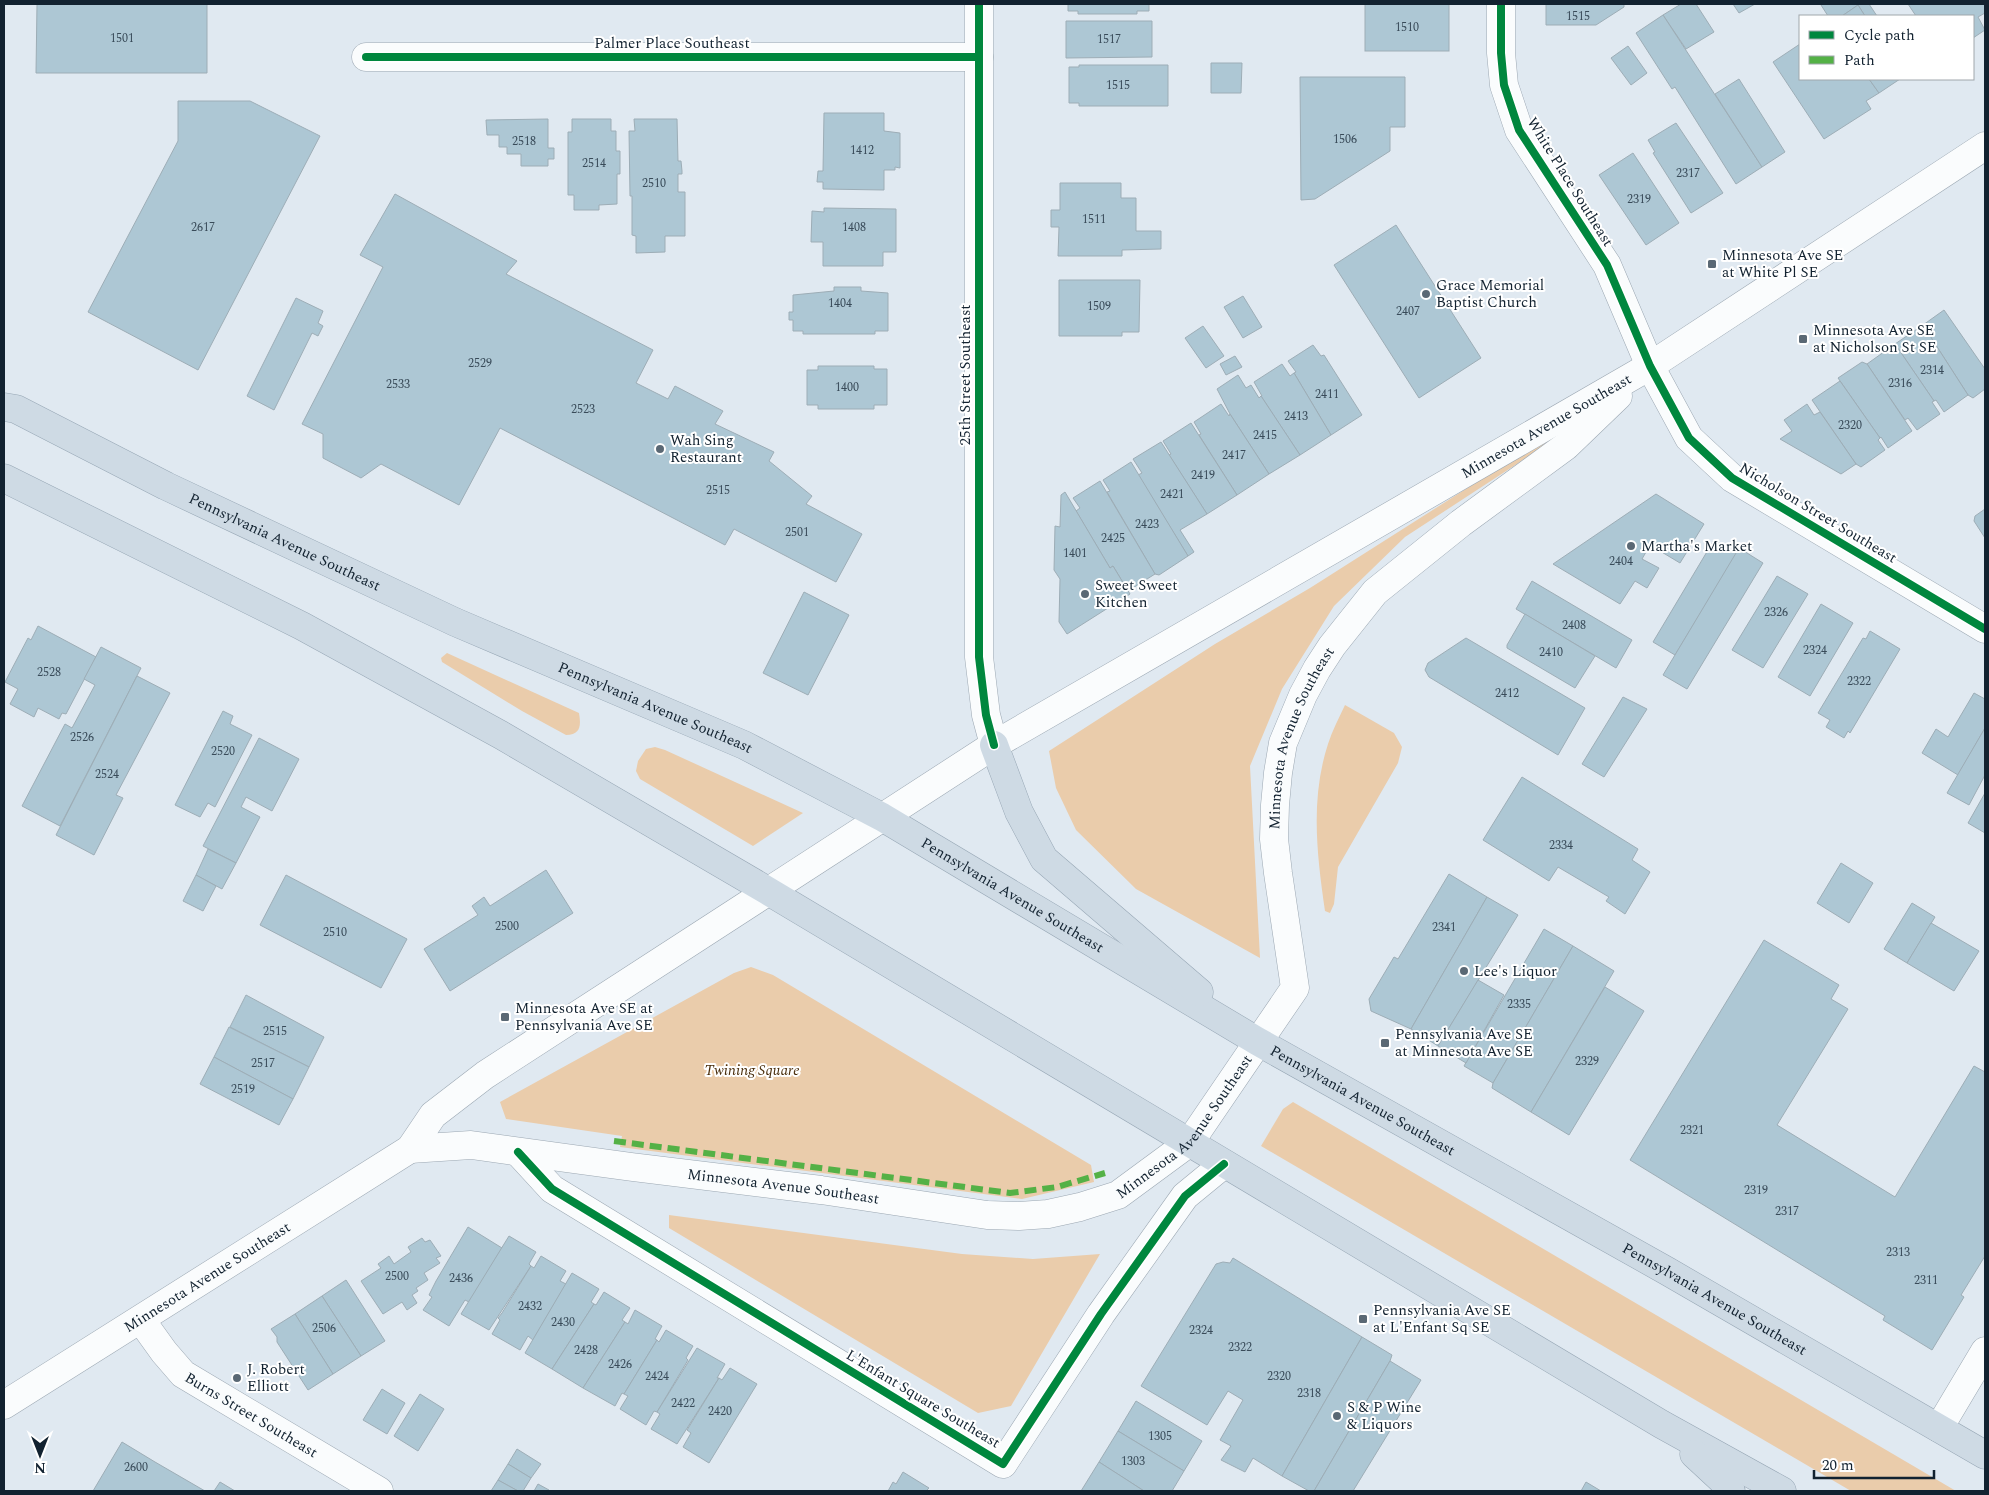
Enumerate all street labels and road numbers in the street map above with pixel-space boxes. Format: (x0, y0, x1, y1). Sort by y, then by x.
street label: Palmer Place Southeast (594, 32, 750, 55)
street label: White Place Southeast (1521, 113, 1619, 251)
street label: 25th Street Southeast (954, 304, 977, 446)
street label: Minnesota Avenue Southeast (1457, 368, 1636, 484)
street label: Nicholson Street Southeast (1735, 457, 1901, 569)
street label: Pennsylvania Avenue Southeast (185, 487, 384, 597)
street label: Minnesota Avenue Southeast (1263, 642, 1340, 830)
street label: Pennsylvania Avenue Southeast (554, 656, 757, 759)
street label: Pennsylvania Avenue Southeast (917, 831, 1108, 959)
street label: Pennsylvania Avenue Southeast (1266, 1039, 1460, 1162)
street label: Minnesota Avenue Southeast (1111, 1050, 1258, 1204)
street label: Minnesota Avenue Southeast (686, 1162, 881, 1210)
street label: Minnesota Avenue Southeast (119, 1216, 295, 1338)
street label: Pennsylvania Avenue Southeast (1618, 1237, 1811, 1361)
street label: L'Enfant Square Southeast (841, 1344, 1005, 1454)
street label: Burns Street Southeast (180, 1366, 322, 1463)

